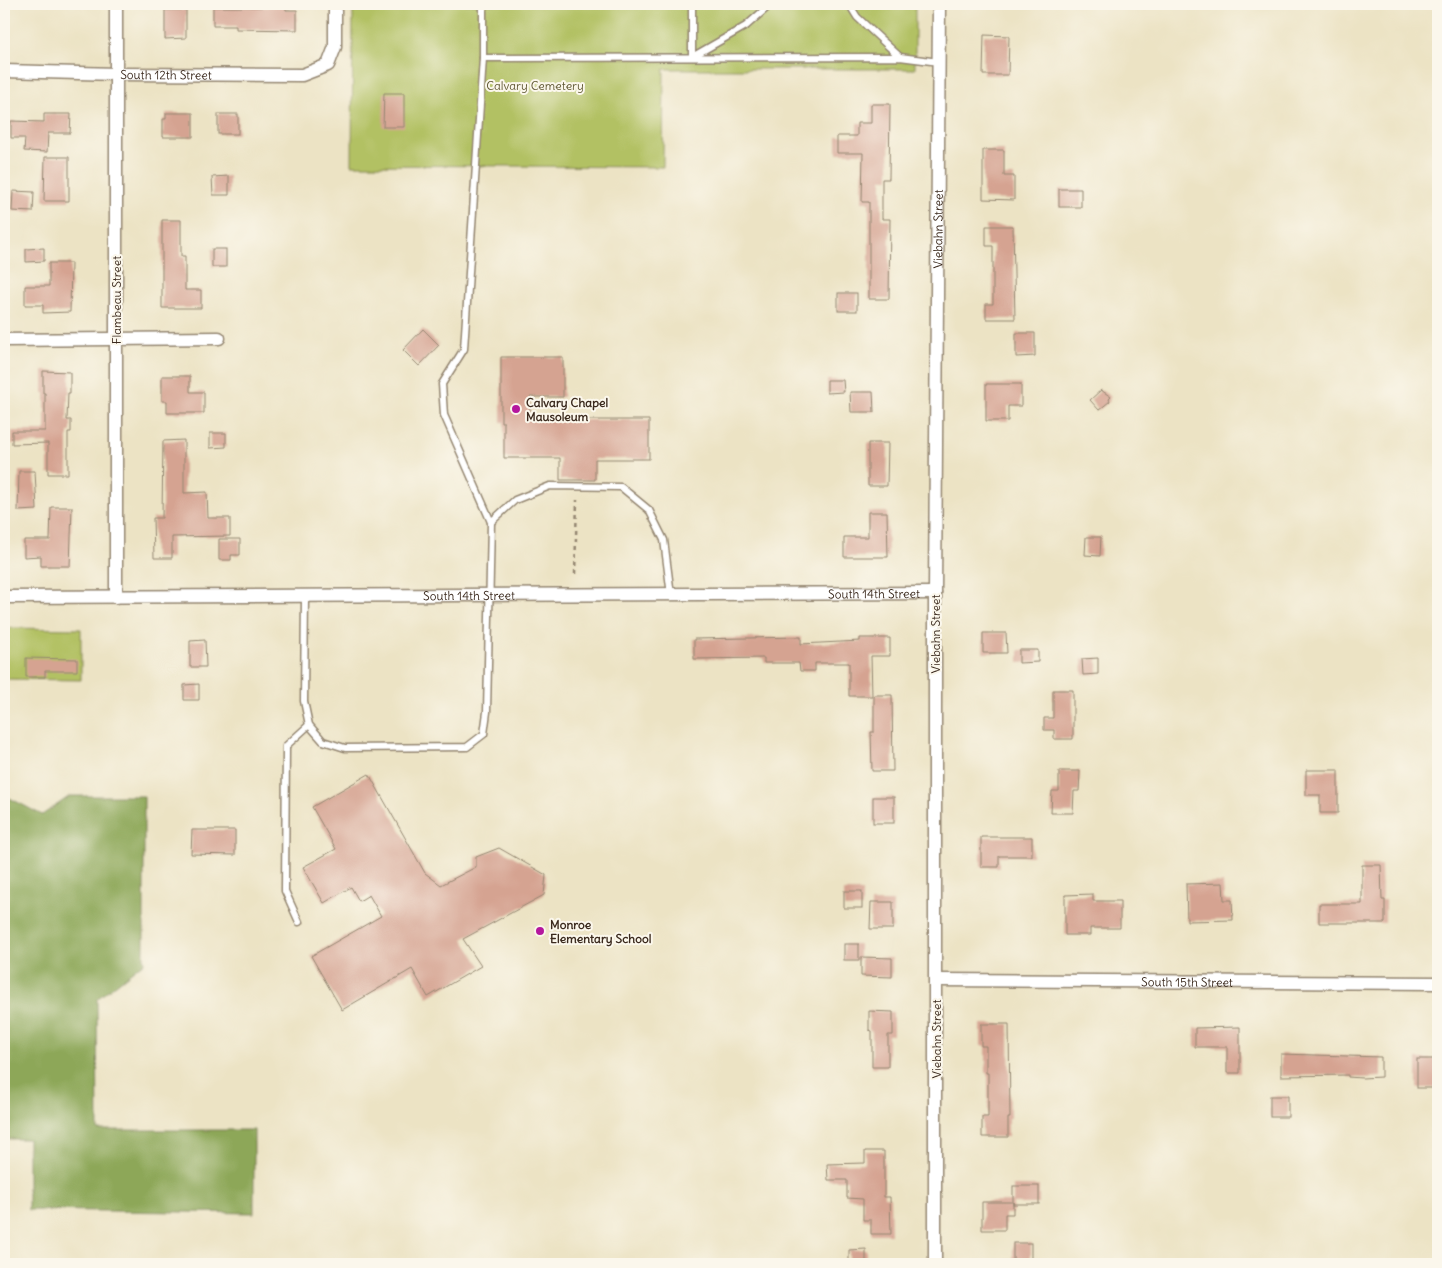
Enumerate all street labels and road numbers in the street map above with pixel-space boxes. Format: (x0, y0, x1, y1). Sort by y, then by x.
street label: South 12th Street (120, 67, 212, 82)
street label: Viebahn Street (930, 189, 945, 269)
street label: Flambeau Street (109, 256, 124, 344)
street label: South 14th Street (828, 586, 920, 601)
street label: South 14th Street (423, 587, 515, 603)
street label: Viebahn Street (928, 595, 943, 673)
street label: South 15th Street (1141, 974, 1233, 989)
street label: Viebahn Street (929, 1000, 944, 1078)

